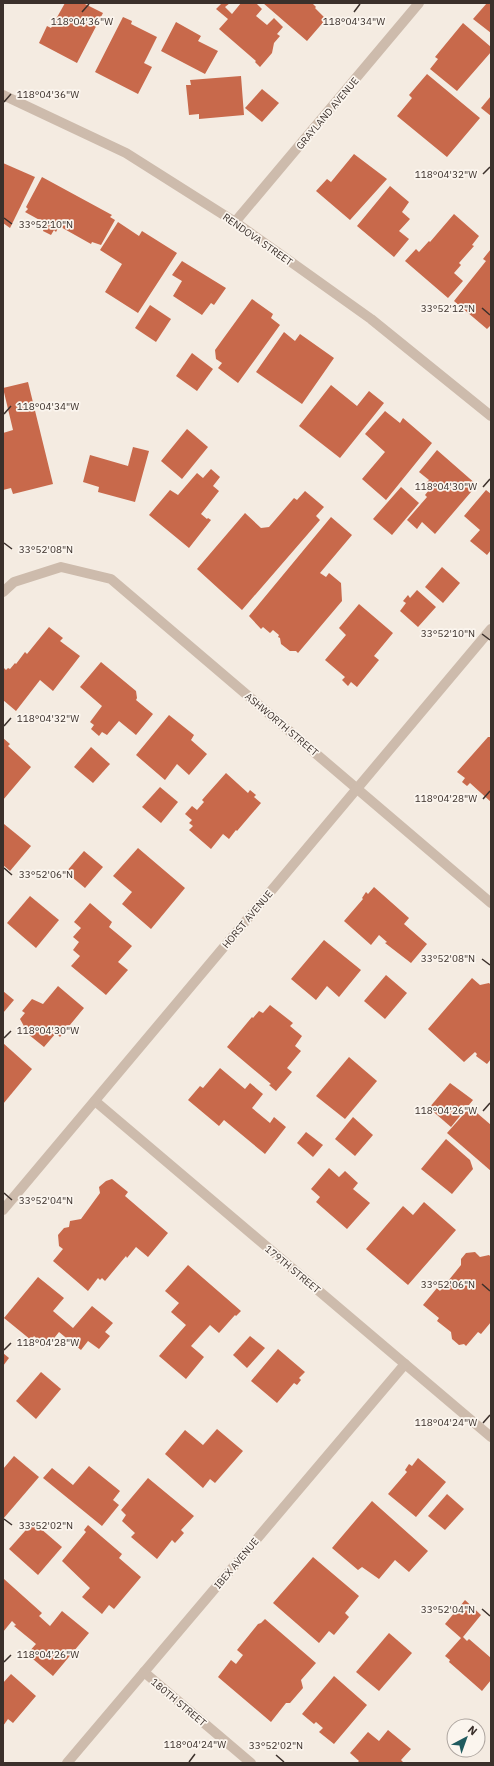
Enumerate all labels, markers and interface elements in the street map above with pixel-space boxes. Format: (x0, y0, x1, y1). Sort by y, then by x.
text: 118°04'36"W (51, 15, 113, 28)
text: 118°04'34"W (323, 15, 385, 28)
street label: GRAYLAND AVENUE (293, 74, 362, 152)
text: 118°04'36"W (17, 88, 79, 101)
text: 118°04'32"W (415, 168, 477, 181)
street label: RENDOVA STREET (220, 210, 295, 269)
text: 33°52'10"N (19, 218, 73, 231)
text: 33°52'12"N (421, 302, 475, 315)
text: 118°04'34"W (17, 400, 79, 413)
text: 118°04'30"W (415, 480, 477, 493)
text: 33°52'08"N (19, 543, 73, 556)
text: 33°52'10"N (421, 627, 475, 640)
street label: ASHWORTH STREET (242, 690, 321, 759)
text: 118°04'32"W (17, 712, 79, 725)
text: 118°04'28"W (415, 792, 477, 805)
text: 33°52'06"N (19, 868, 73, 881)
street label: HORST AVENUE (219, 887, 276, 951)
text: 33°52'08"N (421, 952, 475, 965)
text: 118°04'30"W (17, 1024, 79, 1037)
text: 118°04'26"W (415, 1104, 477, 1117)
text: 33°52'04"N (19, 1194, 73, 1207)
street label: 179TH STREET (262, 1242, 323, 1296)
text: 33°52'06"N (421, 1278, 475, 1291)
text: 118°04'28"W (17, 1336, 79, 1349)
text: 118°04'24"W (415, 1416, 477, 1429)
text: 33°52'02"N (19, 1519, 73, 1532)
street label: IBEX AVENUE (211, 1535, 262, 1591)
text: 33°52'04"N (421, 1603, 475, 1616)
text: 118°04'26"W (17, 1648, 79, 1661)
street label: 180TH STREET (148, 1675, 209, 1729)
north arrow (446, 1718, 486, 1758)
text: N (465, 1723, 480, 1738)
text: 118°04'24"W (164, 1738, 226, 1751)
text: 33°52'02"N (249, 1739, 303, 1752)

